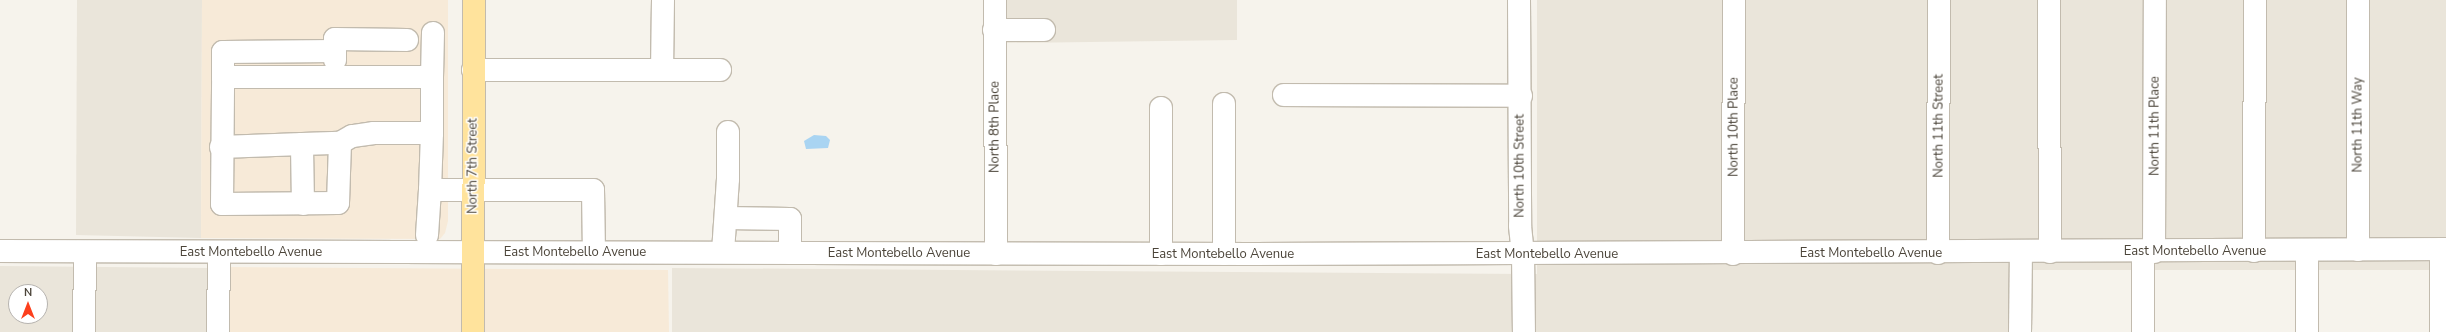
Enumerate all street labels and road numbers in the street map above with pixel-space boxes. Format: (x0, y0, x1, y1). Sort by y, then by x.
street label: North 11th Street (1931, 74, 1947, 178)
street label: North 11th Place (2147, 76, 2163, 176)
street label: North 10th Place (1726, 77, 1742, 177)
street label: North 11th Way (2350, 77, 2366, 173)
street label: North 8th Place (987, 81, 1003, 173)
street label: North 10th Street (1512, 114, 1528, 218)
street label: North 7th Street (465, 118, 481, 214)
street label: East Montebello Avenue (2124, 243, 2266, 259)
street label: East Montebello Avenue (180, 244, 322, 260)
street label: East Montebello Avenue (504, 244, 646, 260)
street label: East Montebello Avenue (828, 245, 970, 261)
street label: East Montebello Avenue (1800, 245, 1942, 261)
street label: East Montebello Avenue (1152, 246, 1294, 262)
street label: East Montebello Avenue (1476, 246, 1618, 262)

